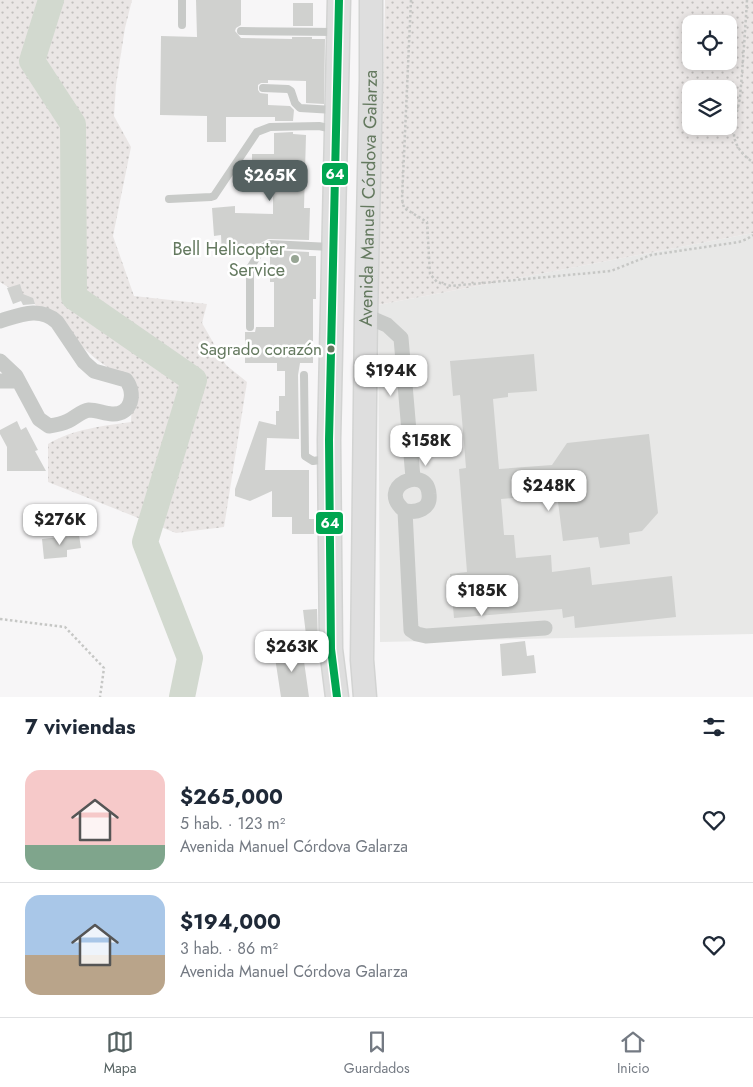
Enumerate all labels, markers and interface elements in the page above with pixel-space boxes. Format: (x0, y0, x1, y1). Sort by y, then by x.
map controls (682, 15, 737, 135)
button: locate (682, 15, 737, 70)
street label: Avenida Manuel Córdova Galarza (353, 70, 384, 327)
button: layers (682, 80, 737, 135)
pin: $265K (235, 160, 305, 202)
line badge: 64 (321, 162, 349, 186)
text: $265K (244, 164, 296, 187)
text: 64 (325, 164, 345, 184)
place label: Bell Helicopter Service (173, 236, 286, 283)
marker: Bell Helicopter Service (289, 253, 301, 265)
place label: Sagrado corazón (200, 337, 322, 361)
marker: Sagrado corazón (326, 344, 336, 354)
pin: $194K (356, 354, 426, 397)
text: $194K (365, 359, 417, 382)
pin: $158K (391, 424, 461, 467)
text: $158K (401, 429, 451, 452)
pin: $248K (514, 470, 584, 512)
text: $248K (523, 474, 575, 497)
pin: $276K (25, 504, 95, 546)
text: $276K (34, 508, 86, 531)
line badge: 64 (315, 511, 344, 535)
text: 64 (320, 513, 340, 533)
pin: $185K (447, 574, 517, 617)
text: $185K (457, 579, 507, 602)
pin: $263K (257, 630, 327, 673)
text: $263K (266, 635, 318, 658)
text: 7 viviendas (25, 712, 136, 742)
icon: filters (700, 713, 728, 741)
text: $265,000 (180, 782, 283, 812)
icon: home (65, 790, 125, 850)
icon: heart (700, 806, 728, 834)
text: 5 hab. · 123 m² (180, 812, 285, 835)
text: Avenida Manuel Córdova Galarza (180, 835, 408, 858)
text: $194,000 (180, 907, 281, 937)
icon: home (65, 915, 125, 975)
icon: heart (700, 931, 728, 959)
text: 3 hab. · 86 m² (180, 937, 278, 960)
text: Avenida Manuel Córdova Galarza (180, 960, 408, 983)
tab: Mapa (104, 1028, 136, 1078)
tab: Guardados (344, 1028, 410, 1078)
tab: Inicio (617, 1028, 649, 1078)

